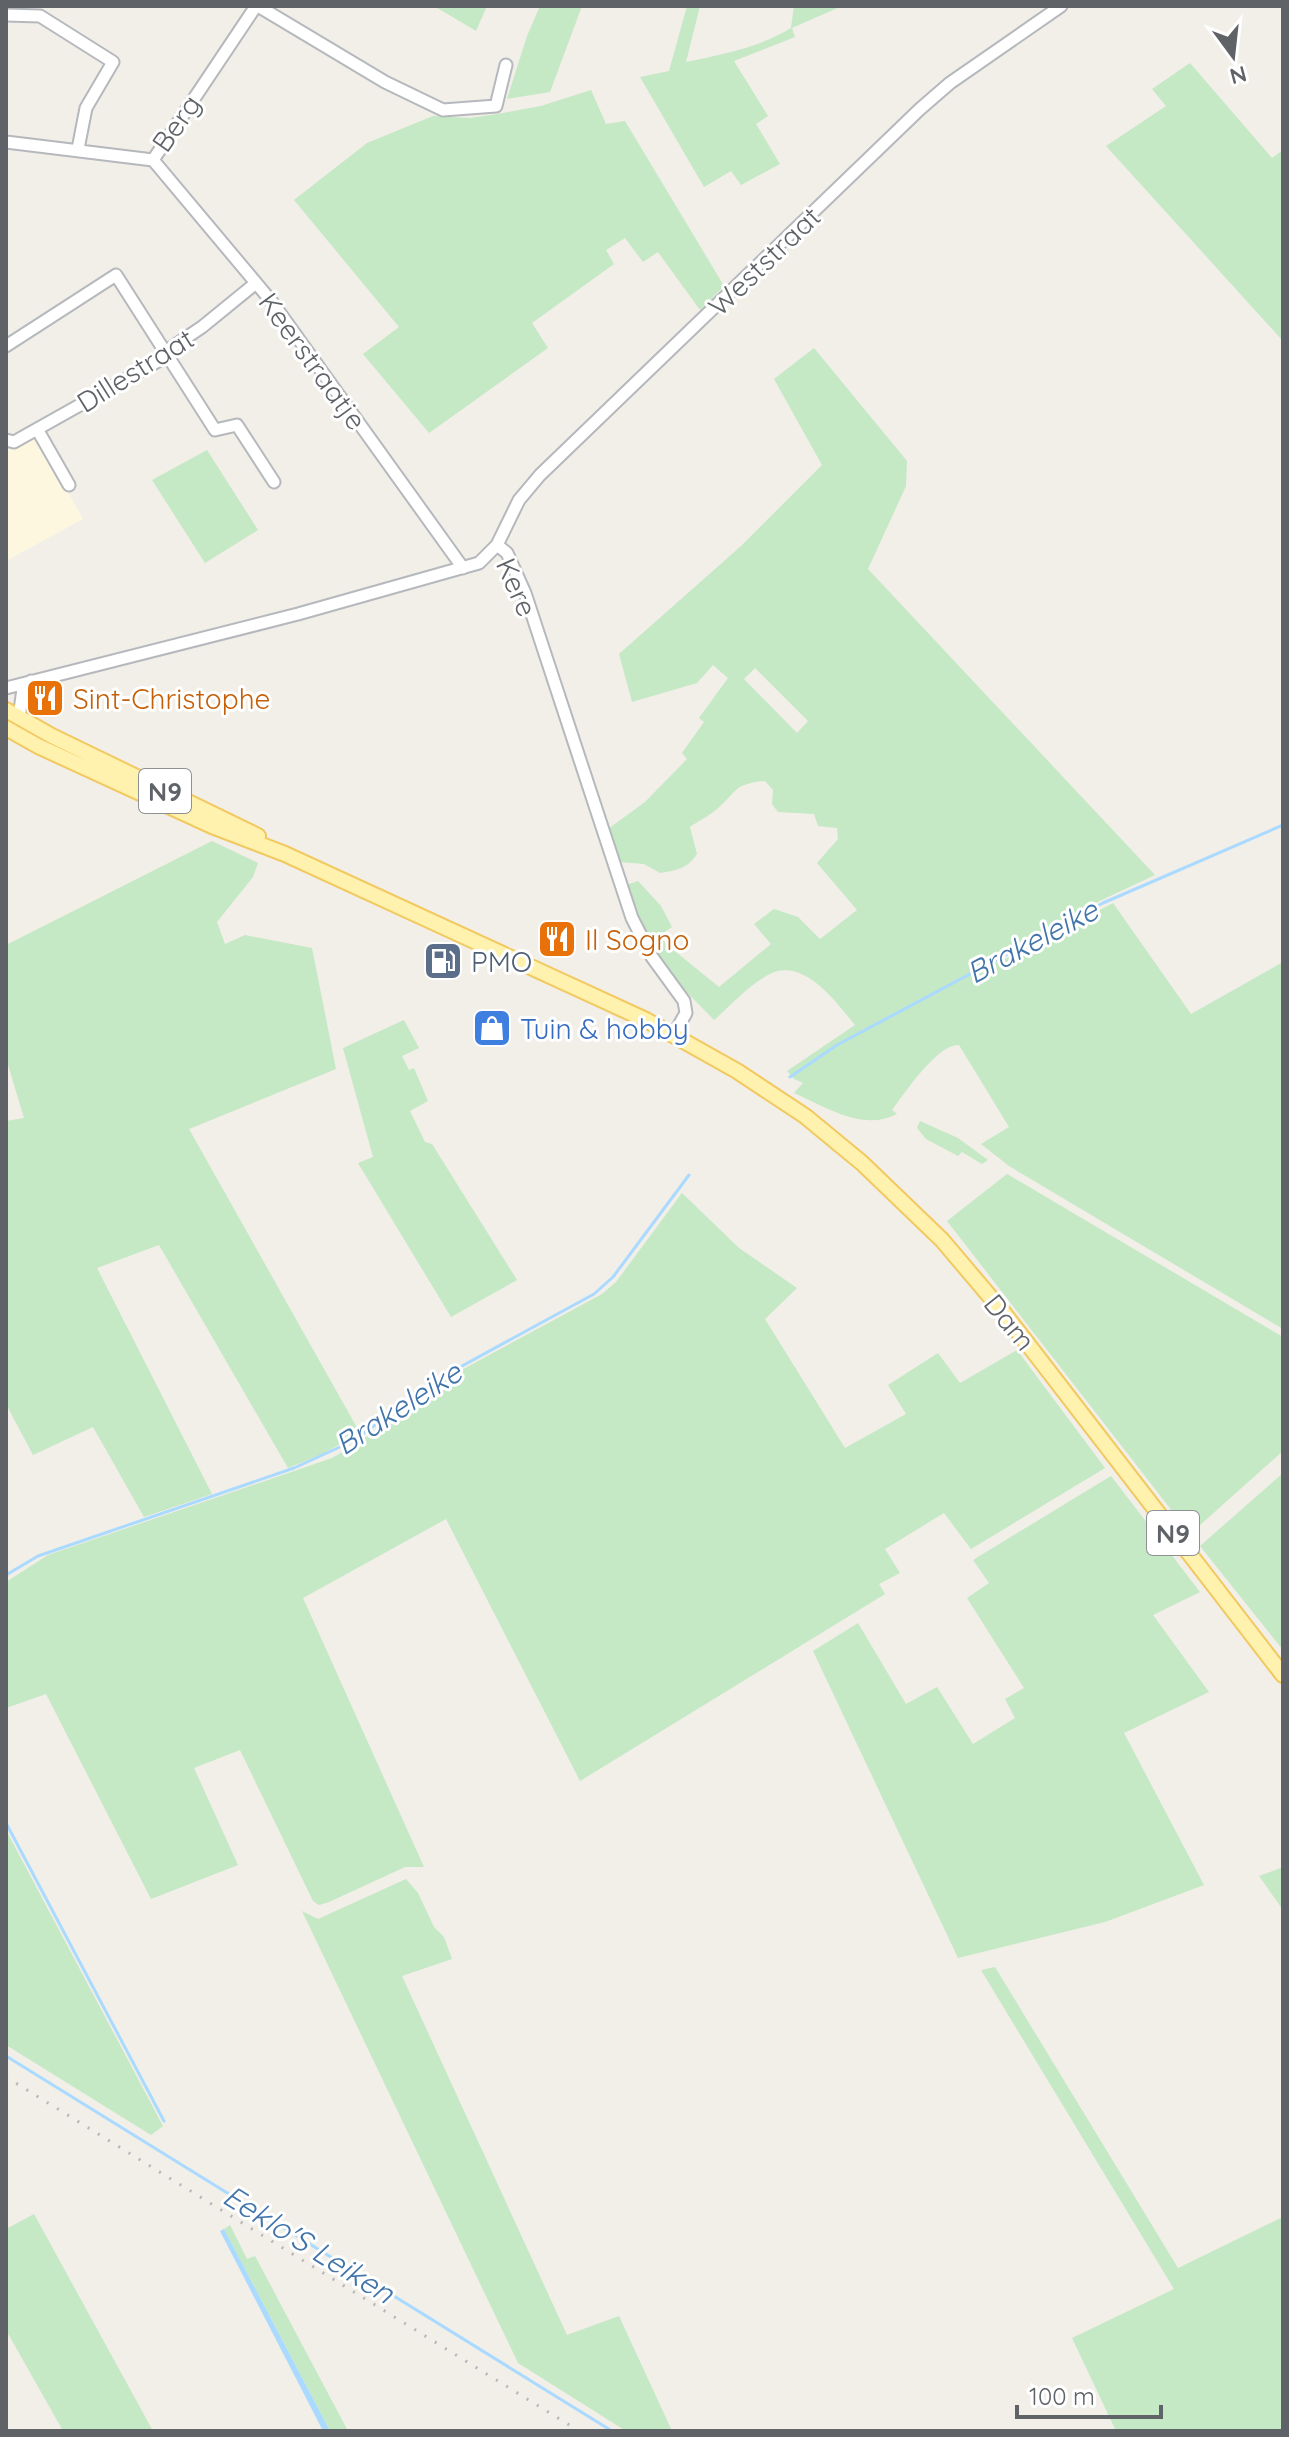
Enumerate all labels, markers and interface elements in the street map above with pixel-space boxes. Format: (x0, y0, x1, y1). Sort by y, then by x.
north arrow (1193, 16, 1273, 96)
text: N (1227, 60, 1250, 91)
street label: Berg (144, 88, 208, 158)
street label: Weststraat (701, 199, 827, 323)
street label: Keerstraatje (252, 286, 374, 436)
street label: Dillestraat (70, 320, 200, 420)
street label: Kere (489, 552, 545, 622)
restaurant icon: Sint-Christophe (24, 677, 66, 719)
place label: Sint-Christophe (73, 681, 270, 716)
road number: N9 (139, 769, 191, 813)
water label: Brakeleike (960, 890, 1105, 991)
restaurant icon: Il Sogno (536, 918, 578, 960)
place label: Il Sogno (585, 922, 689, 957)
fuel station icon: PMO (422, 940, 464, 982)
place label: PMO (471, 944, 532, 979)
shop icon: Tuin & hobby (471, 1007, 513, 1049)
place label: Tuin & hobby (520, 1011, 689, 1046)
street label: Dam (977, 1287, 1043, 1357)
water label: Brakeleike (327, 1352, 469, 1463)
road number: N9 (1147, 1511, 1199, 1555)
water label: Eeklo'S Leiken (217, 2176, 402, 2312)
scale bar (1017, 2369, 1161, 2419)
text: 100 m (1029, 2381, 1095, 2411)

